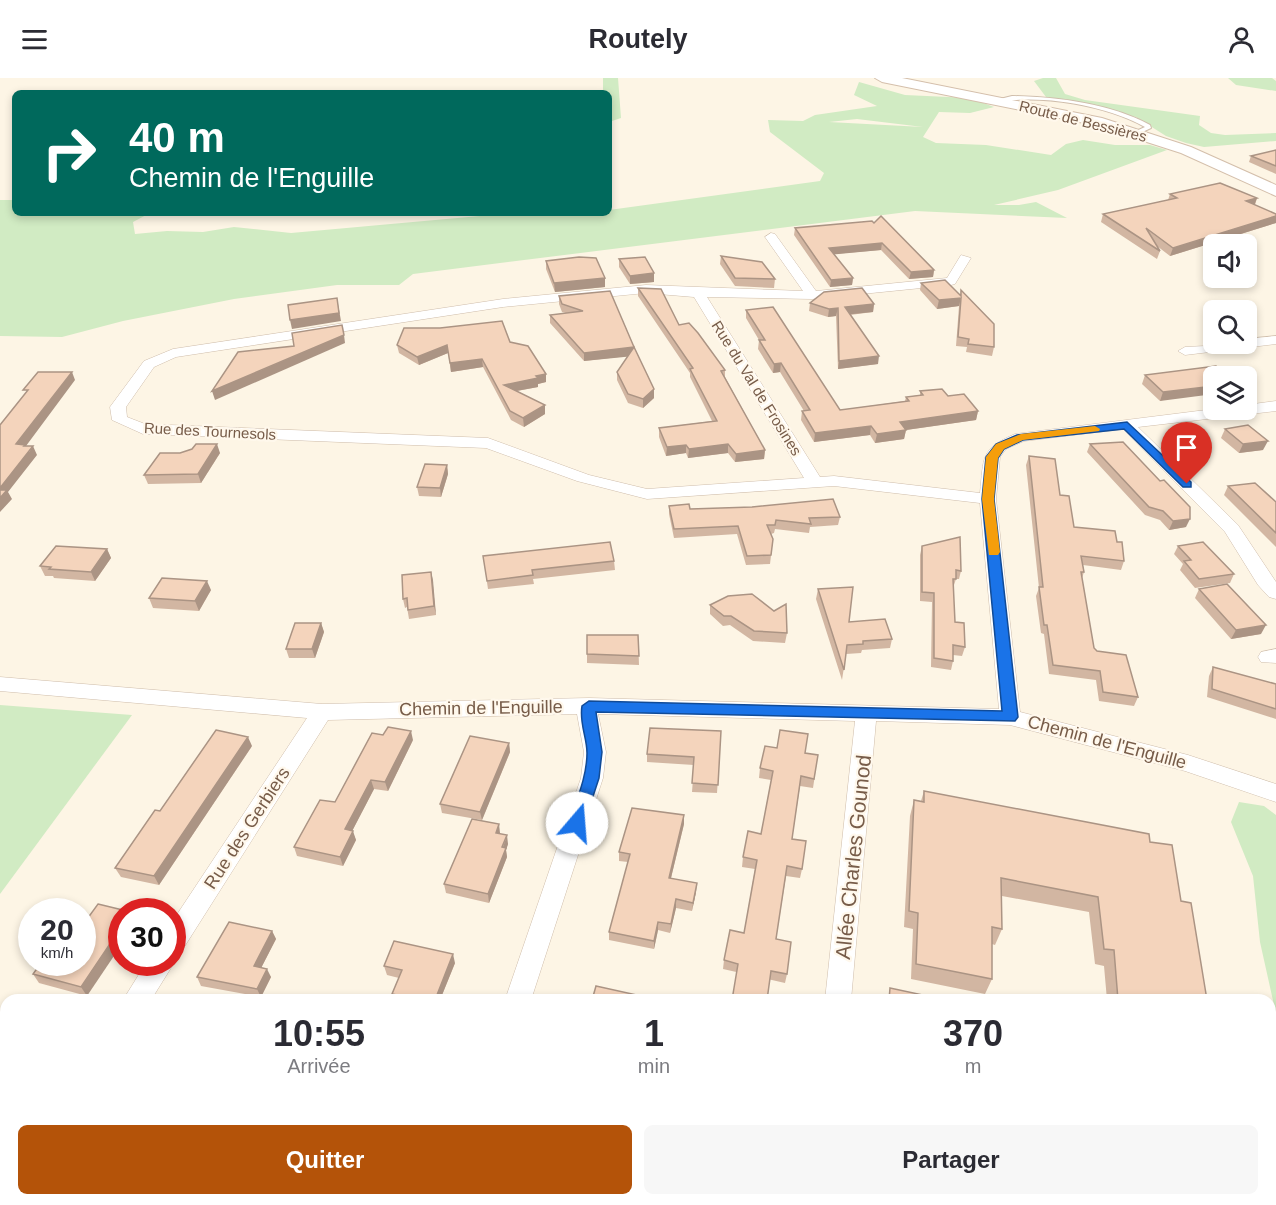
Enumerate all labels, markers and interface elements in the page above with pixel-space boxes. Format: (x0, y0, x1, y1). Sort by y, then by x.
icon: menu (18, 23, 51, 56)
icon: person (1225, 23, 1258, 56)
text: Routely (588, 24, 688, 54)
street label: Route de Bessières (1017, 97, 1149, 145)
icon: right (30, 114, 108, 192)
text: 40 m (129, 114, 225, 161)
text: Chemin de l'Enguille (129, 163, 374, 193)
map controls (1203, 234, 1257, 420)
button: sound (1203, 234, 1257, 288)
button: search (1203, 300, 1257, 354)
street label: Rue du Val de Frosines (709, 318, 805, 458)
button: layers (1203, 366, 1257, 420)
street label: Rue des Tournesols (143, 419, 277, 443)
pin (1161, 422, 1212, 484)
icon: arrive (1170, 431, 1203, 464)
street label: Chemin de l'Enguille (399, 697, 563, 719)
street label: Chemin de l'Enguille (1025, 711, 1189, 773)
street label: Allée Charles Gounod (831, 754, 875, 960)
street label: Rue des Gerbiers (200, 763, 294, 893)
position arrow (545, 791, 609, 855)
speed limit sign: 30 (108, 898, 186, 976)
text: 20 (40, 913, 74, 946)
text: km/h (41, 944, 73, 961)
text: 10:55 (273, 1013, 365, 1054)
text: 1 (644, 1013, 664, 1054)
text: 370 (943, 1013, 1003, 1054)
text: Arrivée (287, 1055, 351, 1077)
text: min (638, 1055, 670, 1077)
text: m (965, 1055, 981, 1077)
button: Quitter (18, 1125, 632, 1194)
button: Partager (644, 1125, 1258, 1194)

